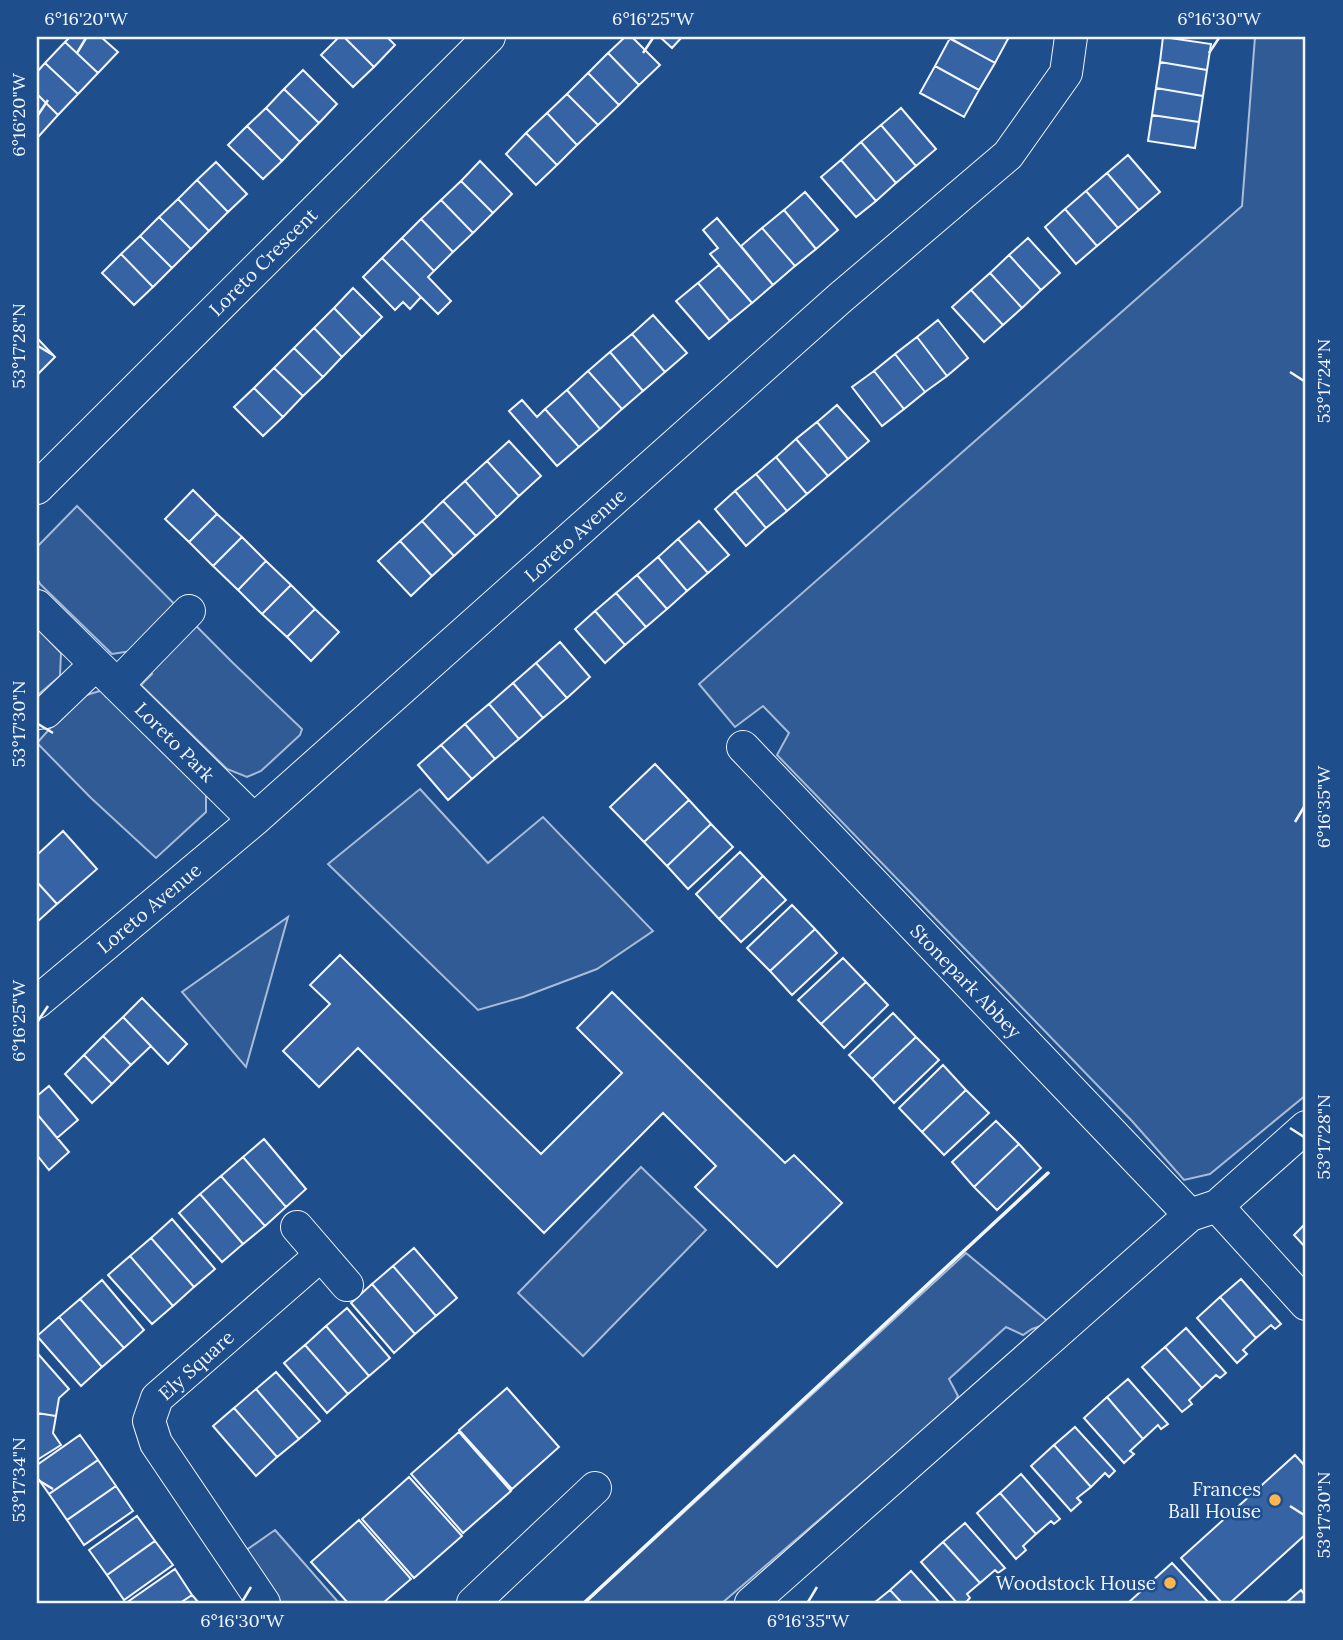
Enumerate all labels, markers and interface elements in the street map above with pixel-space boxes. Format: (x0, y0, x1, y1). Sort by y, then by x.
text: 6°16'20"W (44, 7, 129, 30)
text: 6°16'25"W (612, 7, 695, 30)
text: 6°16'30"W (1177, 7, 1262, 30)
text: 6°16'20"W (7, 72, 30, 157)
street label: Loreto Crescent (204, 202, 323, 321)
text: 53°17'28"N (7, 303, 30, 389)
text: 53°17'24"N (1312, 339, 1335, 423)
street label: Loreto Avenue (519, 483, 631, 587)
text: 53°17'30"N (7, 681, 30, 767)
street label: Loreto Park (130, 697, 221, 788)
text: 6°16'35"W (1312, 765, 1335, 848)
street label: Loreto Avenue (92, 858, 206, 958)
street label: Stonepark Abbey (905, 919, 1027, 1043)
text: 6°16'25"W (7, 979, 30, 1062)
text: 53°17'28"N (1312, 1094, 1335, 1180)
street label: Ely Square (153, 1325, 239, 1405)
text: 53°17'34"N (7, 1437, 30, 1523)
text: 53°17'30"N (1312, 1472, 1335, 1558)
place label: Frances Ball House (1168, 1477, 1261, 1523)
marker: Frances Ball House (1267, 1492, 1283, 1508)
place label: Woodstock House (996, 1571, 1156, 1595)
marker: Woodstock House (1162, 1575, 1178, 1591)
text: 6°16'30"W (200, 1609, 285, 1632)
text: 6°16'35"W (767, 1609, 850, 1632)

